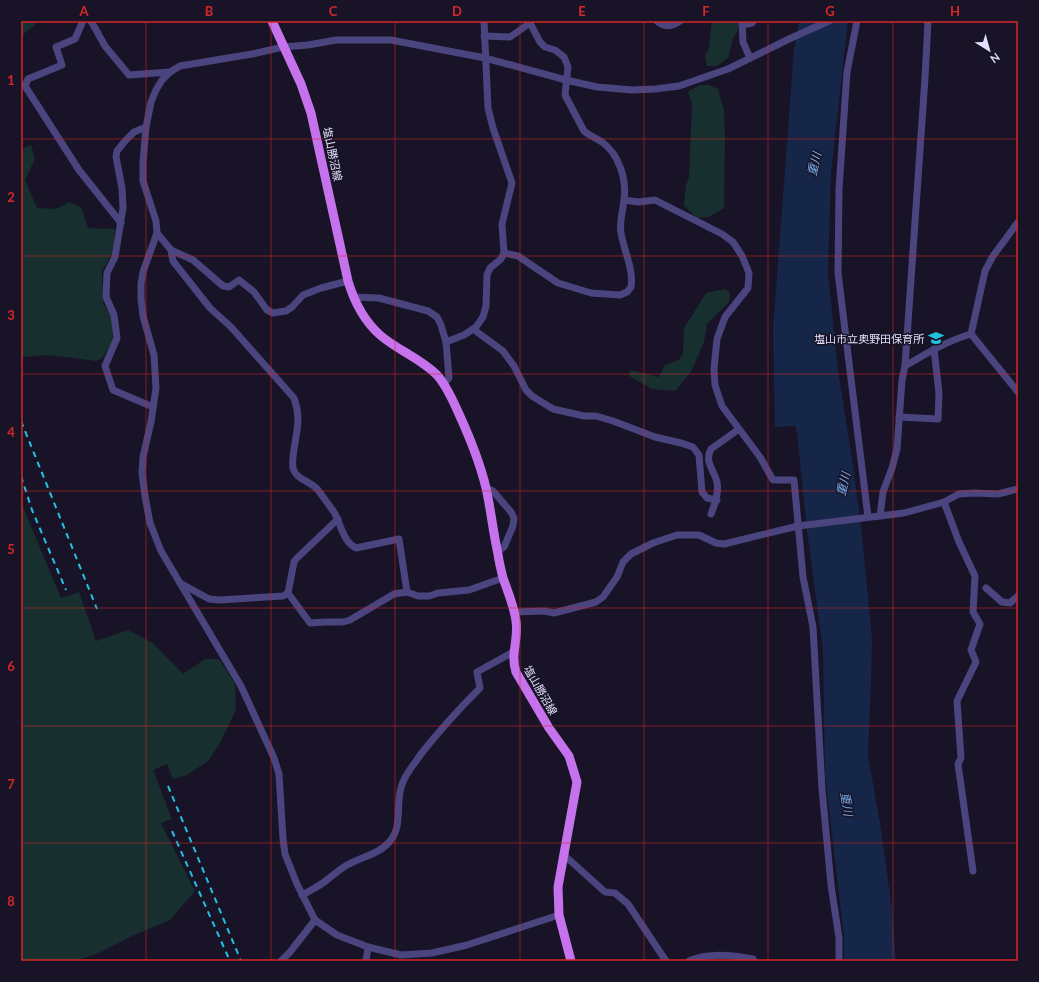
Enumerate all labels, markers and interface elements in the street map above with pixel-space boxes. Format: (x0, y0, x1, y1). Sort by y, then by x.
text: A (78, 3, 89, 19)
text: B (205, 3, 214, 19)
text: C (329, 3, 338, 19)
text: D (452, 3, 462, 19)
text: E (578, 3, 586, 19)
text: F (702, 3, 710, 19)
text: G (825, 3, 835, 19)
text: H (950, 3, 960, 19)
north arrow (969, 30, 1009, 70)
text: N (988, 51, 1003, 66)
text: 1 (7, 72, 15, 88)
street label: 塩山勝沼線 (321, 126, 345, 182)
water label: 重川 (804, 149, 824, 177)
text: 2 (7, 189, 15, 205)
text: 3 (7, 307, 15, 323)
school or university icon: 塩山市立奥野田保育所 (927, 329, 945, 347)
place label: 塩山市立奥野田保育所 (814, 332, 925, 345)
text: 4 (7, 424, 15, 440)
water label: 重川 (833, 469, 853, 497)
text: 5 (7, 541, 15, 557)
text: 6 (7, 658, 15, 674)
street label: 塩山勝沼線 (522, 663, 560, 717)
text: 7 (7, 776, 15, 792)
water label: 重川 (838, 791, 856, 819)
text: 8 (7, 893, 15, 909)

